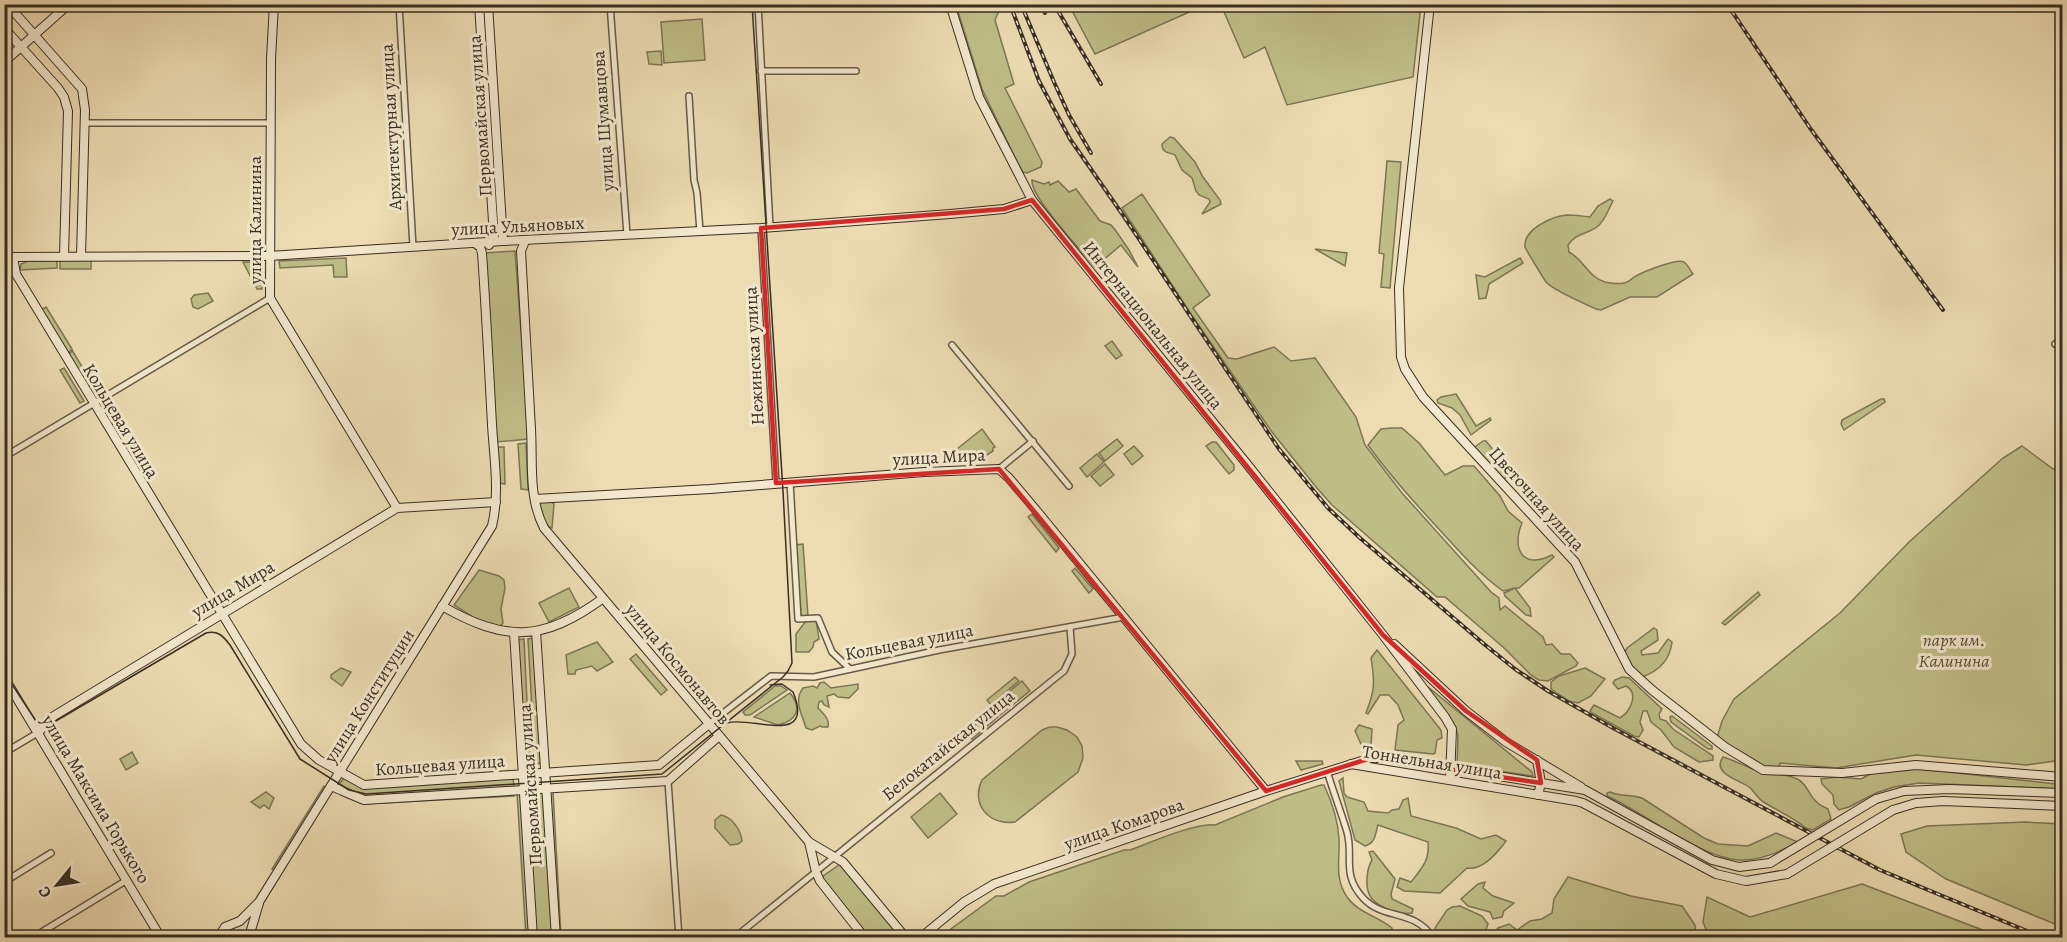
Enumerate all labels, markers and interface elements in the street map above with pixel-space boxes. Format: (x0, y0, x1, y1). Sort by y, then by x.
street label: Первомайская улица (462, 34, 498, 198)
street label: Архитектурная улица (375, 42, 407, 212)
street label: улица Шумавцова (586, 49, 620, 193)
street label: улица Калинина (243, 155, 267, 285)
street label: улица Ульяновых (450, 211, 585, 242)
street label: Интернациональная улица (1077, 236, 1229, 415)
street label: Нежинская улица (738, 285, 770, 426)
street label: Кольцевая улица (77, 359, 165, 484)
street label: Цветочная улица (1484, 442, 1591, 557)
street label: улица Мира (891, 443, 987, 471)
street label: улица Мира (186, 554, 280, 624)
street label: улица Космонавтов (619, 597, 736, 730)
street label: Кольцевая улица (843, 618, 976, 666)
street label: улица Конституции (318, 624, 420, 768)
park label: парк им. Калинина (1918, 628, 1990, 673)
street label: Белокатайская улица (877, 684, 1020, 806)
street label: Первомайская улица (512, 703, 548, 867)
street label: улица Максима Горького (36, 709, 156, 888)
street label: Тоннельная улица (1361, 739, 1504, 785)
street label: Кольцевая улица (374, 748, 506, 782)
street label: улица Комарова (1060, 792, 1188, 856)
north arrow (27, 855, 87, 915)
text: С (33, 882, 57, 902)

